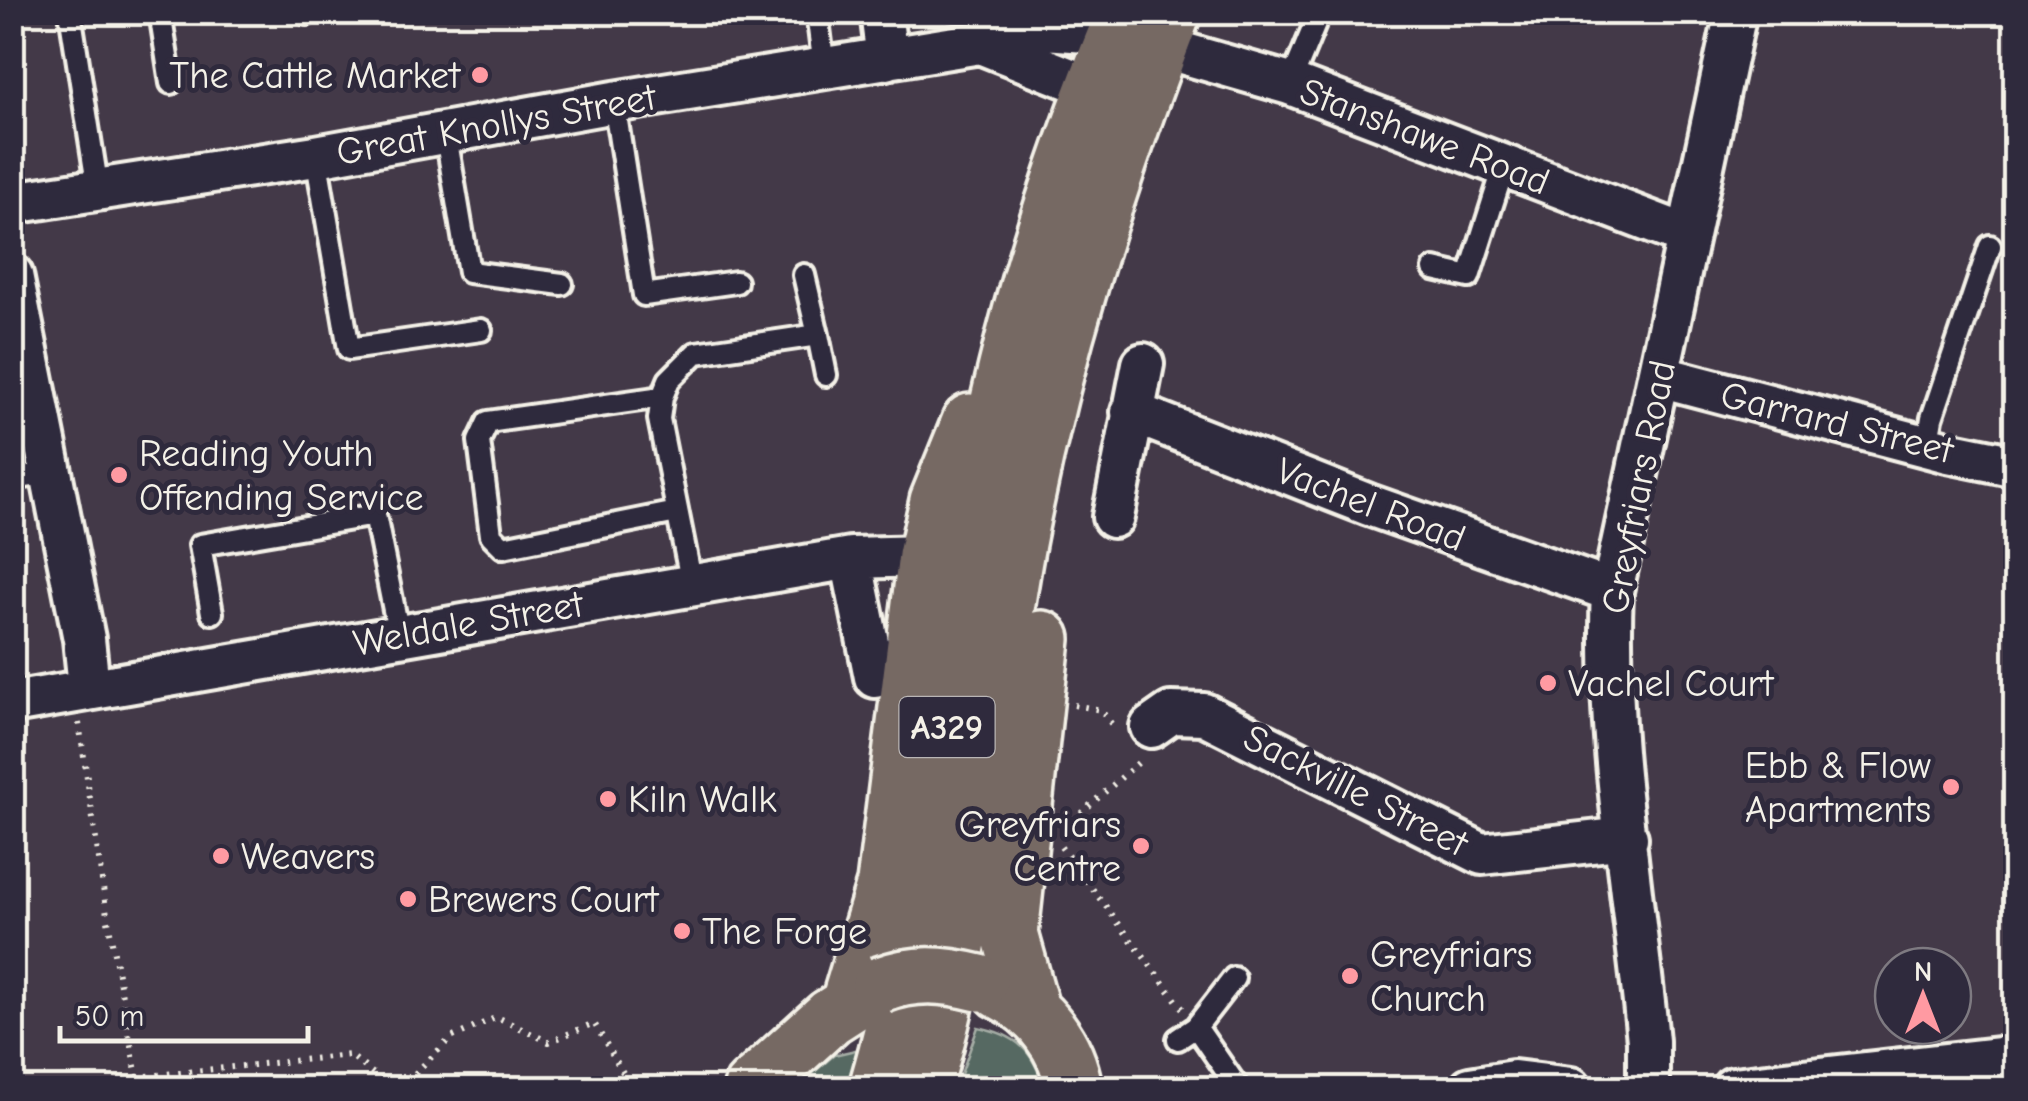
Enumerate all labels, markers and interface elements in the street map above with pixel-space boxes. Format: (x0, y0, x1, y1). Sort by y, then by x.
place label: The Cattle Market (169, 54, 461, 98)
marker: The Cattle Market (469, 64, 491, 86)
street label: Stanshawe Road (1294, 69, 1555, 205)
street label: Great Knollys Street (333, 75, 660, 175)
street label: Greyfriars Road (1593, 357, 1685, 618)
street label: Garrard Street (1716, 373, 1959, 473)
place label: Reading Youth Offending Service (139, 432, 424, 520)
street label: Vachel Road (1270, 449, 1471, 561)
marker: Reading Youth Offending Service (108, 464, 130, 486)
street label: Weldale Street (350, 582, 588, 666)
place label: Vachel Court (1568, 662, 1774, 706)
marker: Vachel Court (1537, 672, 1559, 694)
road number: A329 (900, 697, 994, 757)
street label: Sackville Street (1236, 716, 1476, 867)
place label: Ebb & Flow Apartments (1745, 744, 1931, 832)
marker: Ebb & Flow Apartments (1940, 776, 1962, 798)
place label: Kiln Walk (628, 778, 777, 822)
marker: Kiln Walk (597, 788, 619, 810)
place label: Greyfriars Centre (959, 803, 1121, 891)
place label: Weavers (241, 835, 375, 879)
marker: Greyfriars Centre (1130, 835, 1152, 857)
marker: Weavers (210, 845, 232, 867)
place label: Brewers Court (428, 878, 660, 922)
marker: Brewers Court (397, 888, 419, 910)
place label: The Forge (702, 910, 867, 954)
marker: The Forge (671, 920, 693, 942)
place label: Greyfriars Church (1370, 933, 1532, 1021)
north arrow (1873, 946, 1973, 1046)
text: N (1914, 956, 1932, 988)
marker: Greyfriars Church (1339, 965, 1361, 987)
scale bar (60, 981, 308, 1043)
text: 50 m (75, 999, 144, 1034)

